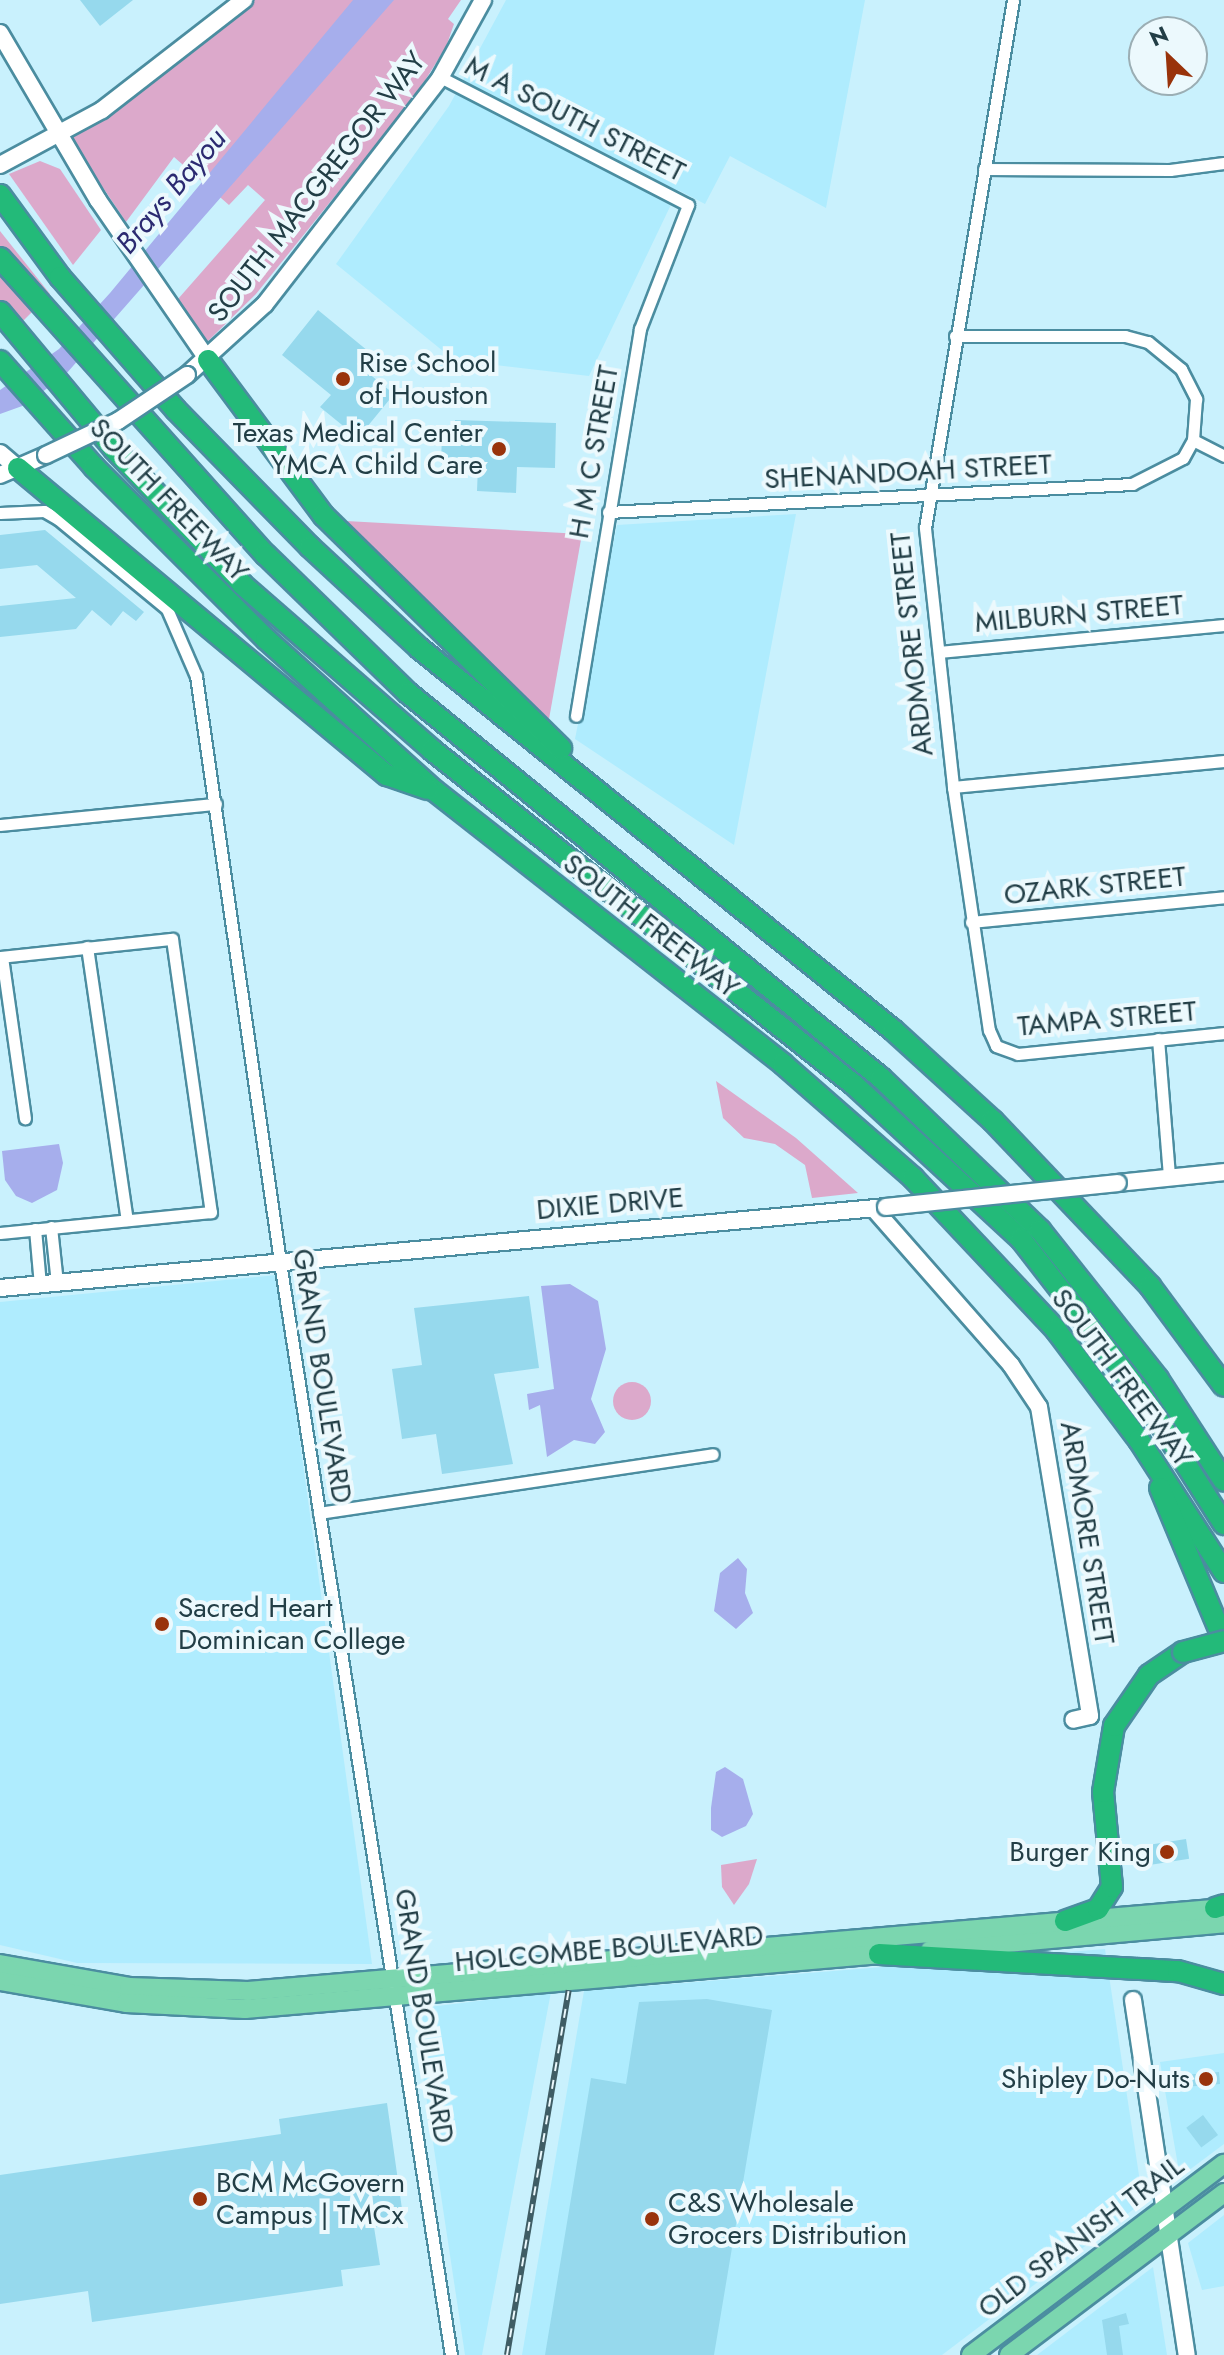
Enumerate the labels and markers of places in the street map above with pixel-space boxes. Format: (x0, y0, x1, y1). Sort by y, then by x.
place label: Rise School of Houston (359, 346, 497, 412)
marker: Rise School of Houston (334, 370, 352, 388)
place label: Texas Medical Center YMCA Child Care (233, 416, 483, 482)
marker: Texas Medical Center YMCA Child Care (490, 440, 508, 458)
place label: Sacred Heart Dominican College (178, 1591, 406, 1657)
marker: Sacred Heart Dominican College (153, 1615, 171, 1633)
place label: Burger King (1009, 1835, 1151, 1869)
marker: Burger King (1158, 1843, 1176, 1861)
place label: Shipley Do-Nuts (1001, 2062, 1190, 2096)
marker: Shipley Do-Nuts (1197, 2070, 1215, 2088)
place label: BCM McGovern Campus | TMCx (216, 2166, 405, 2232)
place label: C&S Wholesale Grocers Distribution (668, 2186, 907, 2252)
marker: BCM McGovern Campus | TMCx (191, 2190, 209, 2208)
marker: C&S Wholesale Grocers Distribution (643, 2210, 661, 2228)

